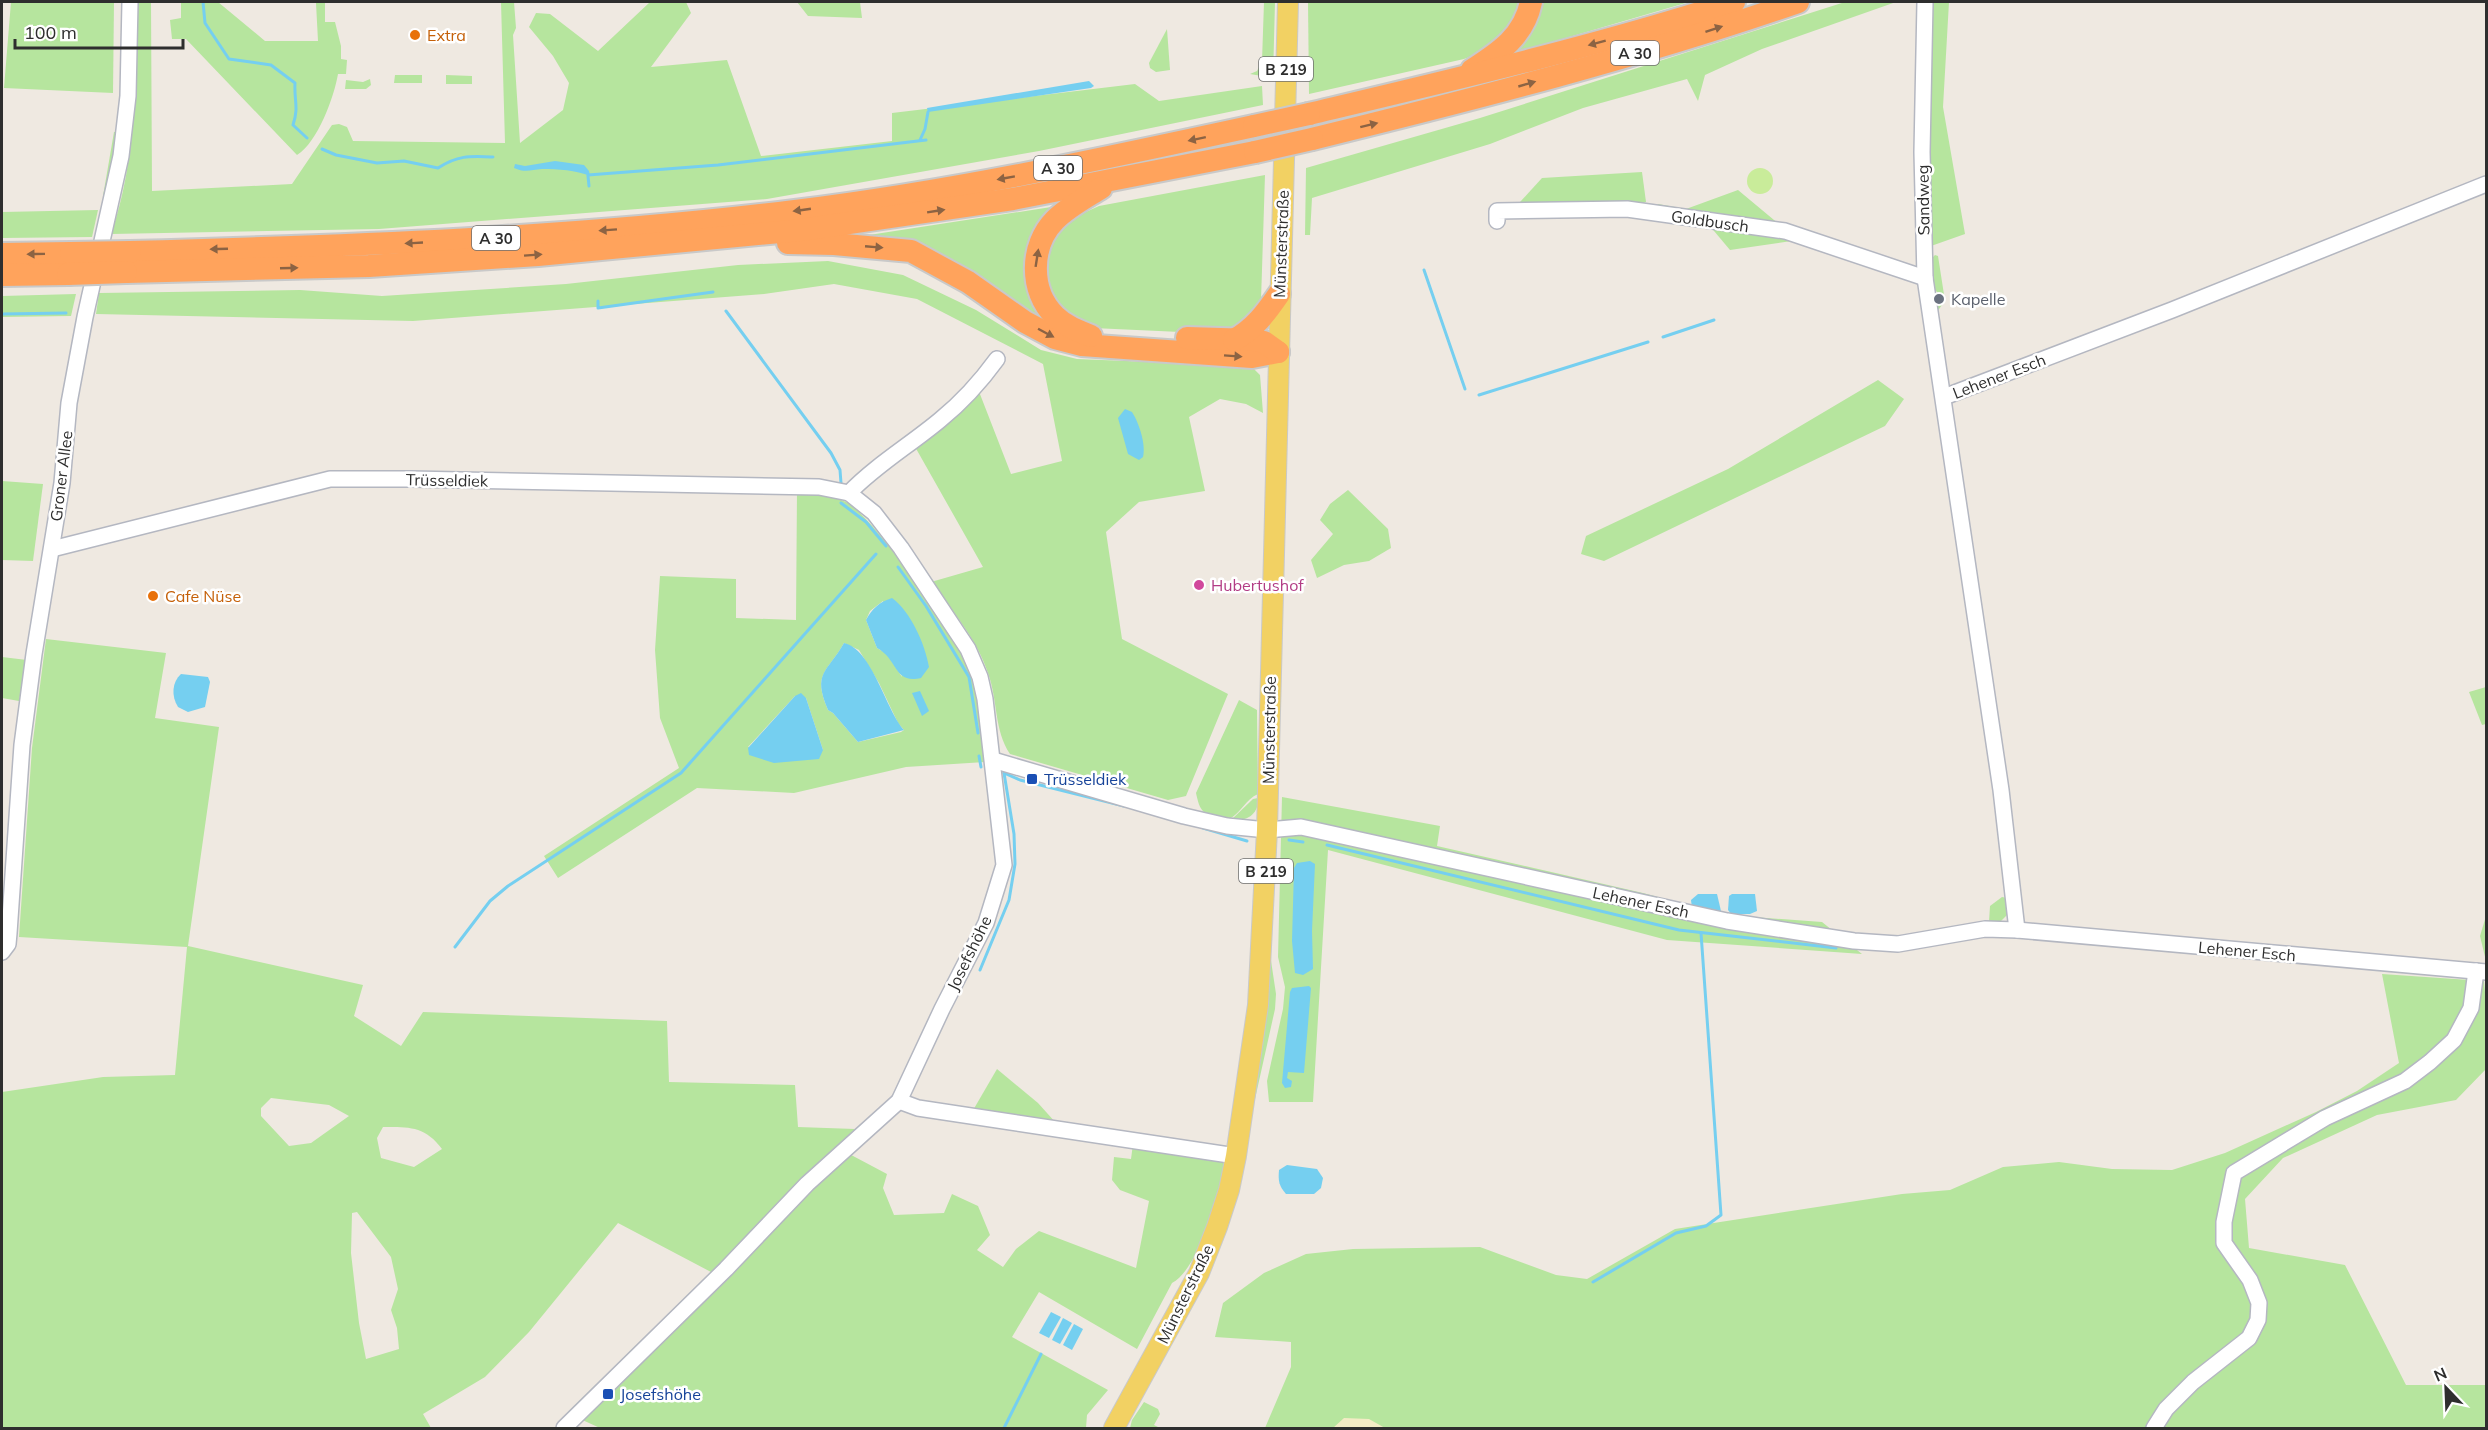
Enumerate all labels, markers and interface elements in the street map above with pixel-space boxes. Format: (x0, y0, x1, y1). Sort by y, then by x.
scale bar (15, 12, 183, 50)
text: 100 m (24, 21, 77, 44)
one-way arrow (1705, 24, 1723, 33)
place label: Extra (427, 25, 466, 45)
marker: Extra (408, 28, 422, 42)
one-way arrow (1588, 39, 1606, 48)
road number: A 30 (1611, 41, 1659, 65)
road number: B 219 (1259, 57, 1313, 81)
one-way arrow (1518, 79, 1536, 89)
one-way arrow (1359, 120, 1378, 130)
one-way arrow (1187, 135, 1206, 144)
road number: A 30 (1034, 156, 1082, 180)
street label: Sandweg (1912, 164, 1934, 236)
one-way arrow (996, 173, 1015, 182)
street label: Münsterstraße (1269, 190, 1293, 298)
one-way arrow (792, 206, 811, 215)
one-way arrow (927, 206, 946, 215)
street label: Goldbusch (1670, 206, 1750, 236)
one-way arrow (599, 225, 618, 235)
road number: A 30 (472, 226, 520, 250)
one-way arrow (404, 238, 423, 247)
one-way arrow (865, 242, 884, 252)
one-way arrow (209, 245, 228, 254)
one-way arrow (27, 249, 46, 258)
one-way arrow (1033, 249, 1042, 268)
one-way arrow (523, 250, 542, 260)
one-way arrow (280, 263, 299, 273)
place label: Kapelle (1951, 289, 2005, 309)
marker: Kapelle (1932, 292, 1946, 306)
one-way arrow (1038, 328, 1055, 338)
street label: Lehener Esch (1950, 349, 2048, 403)
one-way arrow (1223, 351, 1242, 361)
street label: Groner Allee (46, 429, 76, 523)
street label: Trüsseldiek (406, 469, 489, 491)
place label: Hubertushof (1211, 575, 1304, 595)
marker: Hubertushof (1192, 578, 1206, 592)
place label: Cafe Nüse (165, 586, 241, 606)
marker: Cafe Nüse (146, 589, 160, 603)
street label: Münsterstraße (1258, 676, 1280, 784)
place label: Trüsseldiek (1044, 769, 1127, 789)
marker: Trüsseldiek (1025, 772, 1039, 786)
road number: B 219 (1239, 859, 1293, 883)
street label: Lehener Esch (1591, 882, 1691, 922)
street label: Josefshöhe (942, 912, 996, 994)
street label: Lehener Esch (2197, 937, 2297, 965)
street label: Münsterstraße (1152, 1241, 1218, 1347)
north arrow (2416, 1358, 2476, 1418)
text: N (2431, 1363, 2450, 1386)
place label: Josefshöhe (620, 1384, 701, 1404)
marker: Josefshöhe (601, 1387, 615, 1401)

